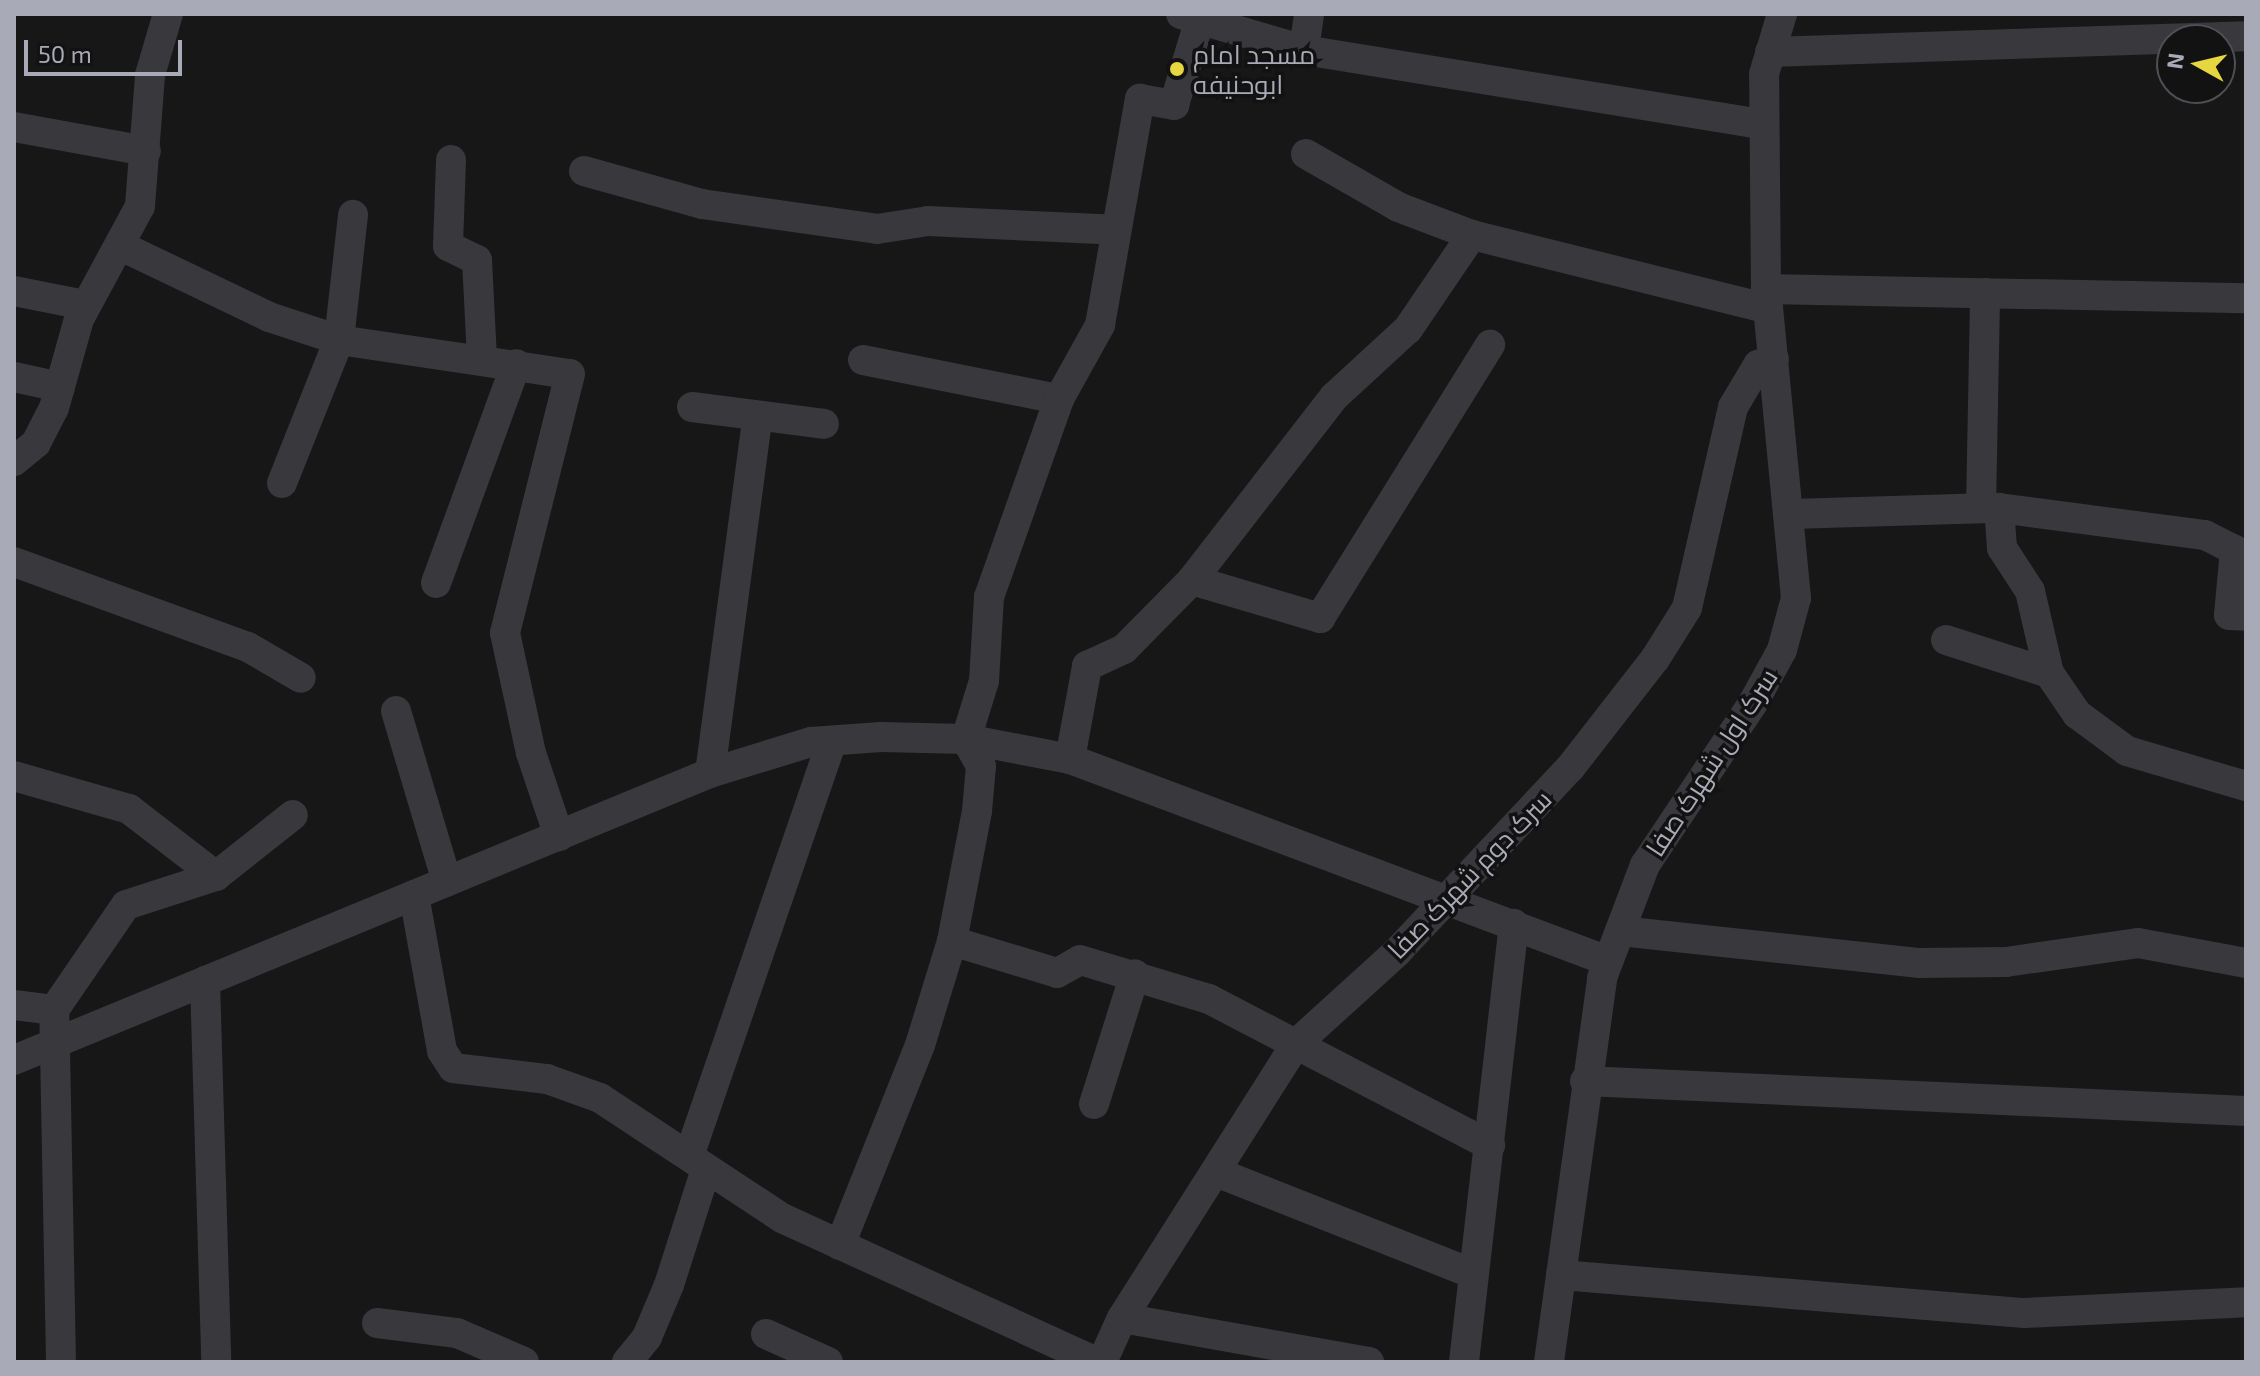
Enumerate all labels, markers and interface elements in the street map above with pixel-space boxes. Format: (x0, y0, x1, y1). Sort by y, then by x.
scale bar (28, 24, 186, 74)
north arrow (2156, 24, 2236, 104)
place label: مسجد امام ابوحنیفه (1193, 38, 1315, 100)
text: 50 m (38, 39, 92, 68)
text: N (2160, 51, 2188, 71)
marker: مسجد امام ابوحنیفه (1168, 60, 1186, 78)
street label: سرک اول شهرک صفا (1639, 662, 1783, 862)
street label: سرک دوم شهرک صفا (1381, 783, 1557, 965)

